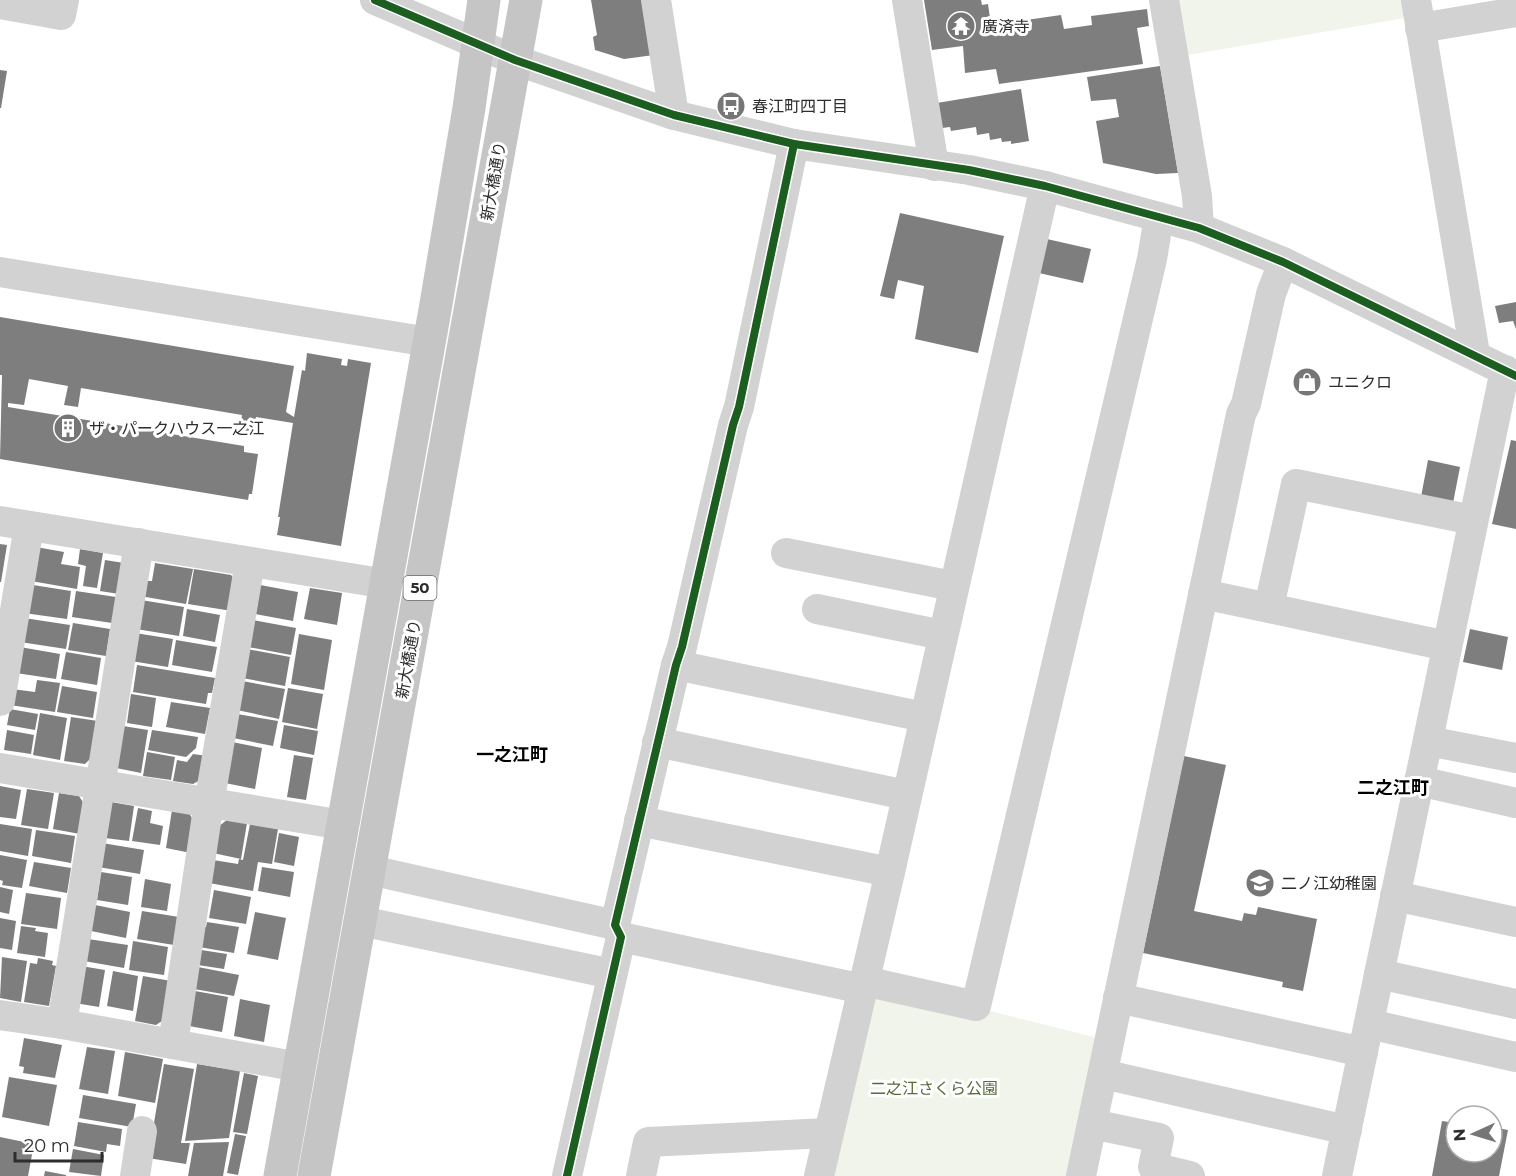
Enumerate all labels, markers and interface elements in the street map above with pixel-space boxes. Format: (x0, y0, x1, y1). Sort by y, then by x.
temple icon: 廣済寺 (945, 10, 977, 42)
place label: 廣済寺 (982, 17, 1030, 36)
bus stop icon: 春江町四丁目 (715, 90, 747, 122)
place label: 春江町四丁目 (752, 97, 848, 116)
street label: 新大橋通り (477, 140, 510, 222)
shop icon: ユニクロ (1291, 366, 1323, 398)
place label: ユニクロ (1328, 373, 1392, 392)
building icon: ザ・パークハウス一之江 (52, 412, 84, 444)
place label: ザ・パークハウス一之江 (89, 419, 264, 438)
road number: 50 (404, 576, 436, 600)
street label: 新大橋通り (392, 618, 425, 700)
district label: 一之江町 (476, 744, 548, 766)
district label: 二之江町 (1357, 777, 1429, 799)
school or university icon: 二ノ江幼稚園 (1244, 867, 1276, 899)
place label: 二ノ江幼稚園 (1281, 874, 1377, 893)
park label: 二之江さくら公園 (870, 1079, 998, 1098)
north arrow (1444, 1104, 1504, 1164)
scale bar (15, 1125, 102, 1163)
text: N (1450, 1128, 1469, 1142)
text: 20 m (24, 1135, 70, 1157)

